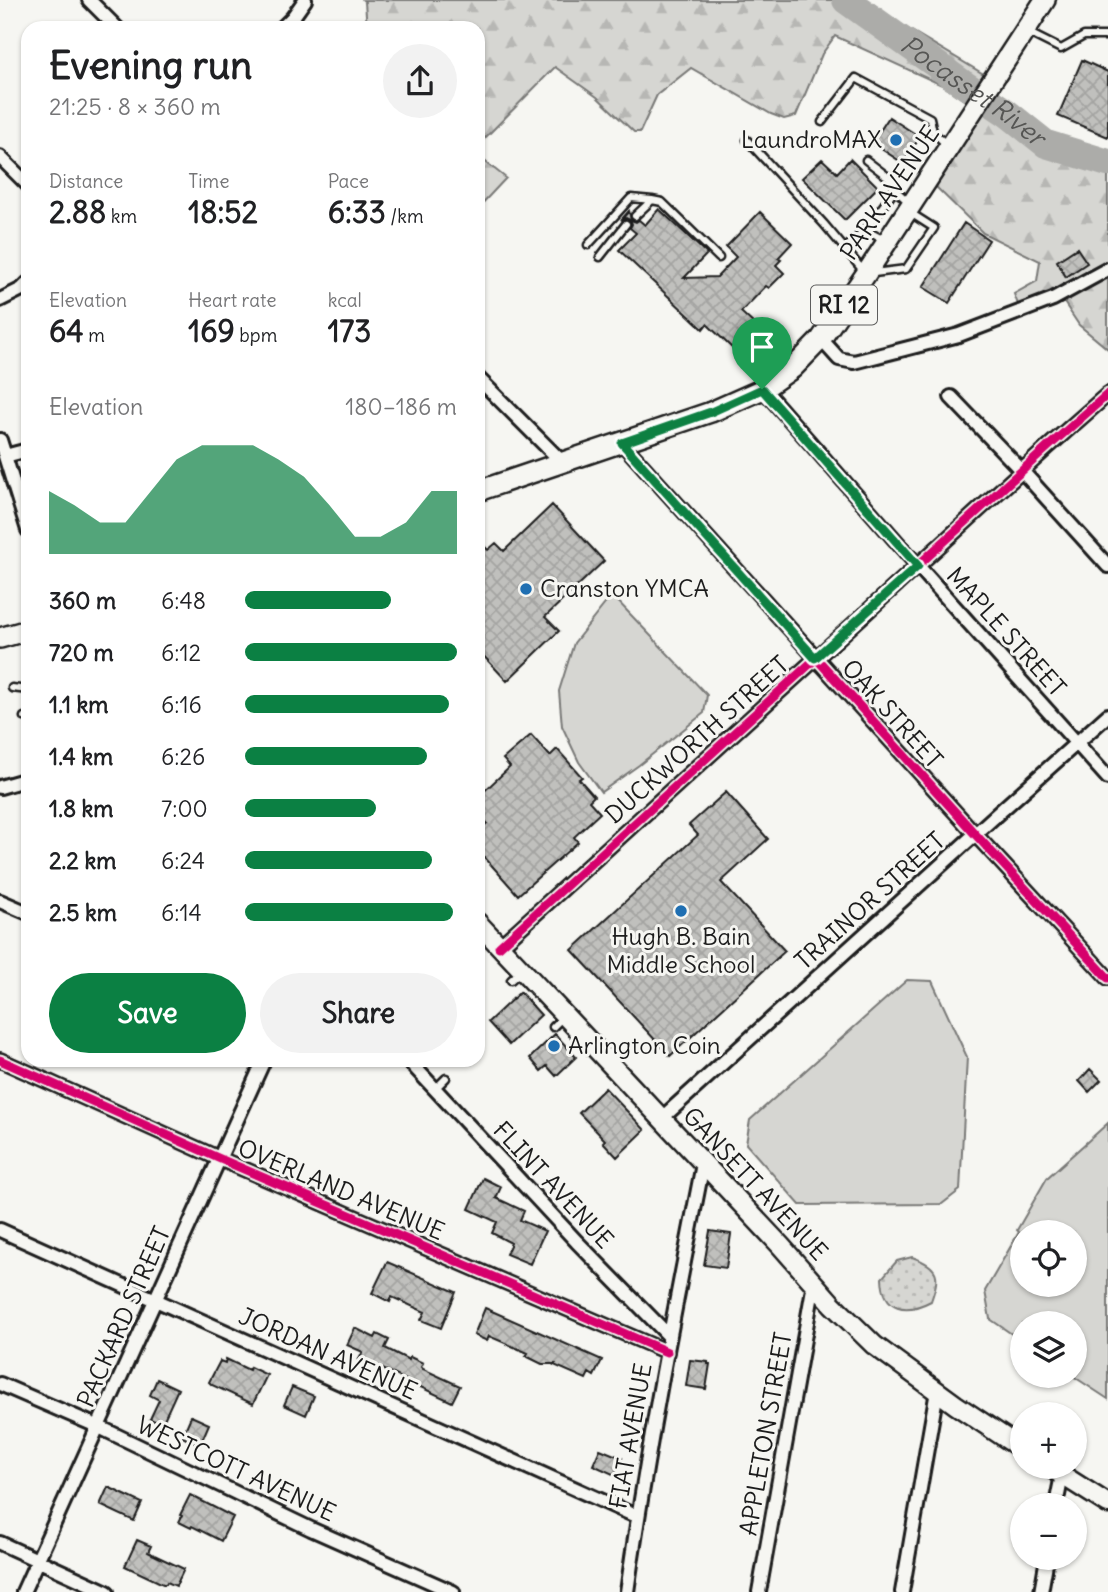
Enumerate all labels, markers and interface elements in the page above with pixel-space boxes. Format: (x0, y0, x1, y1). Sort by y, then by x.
water label: Pocasset River (894, 28, 1055, 155)
text: Evening run (49, 42, 252, 89)
button: share (383, 44, 457, 118)
text: 21:25 · 8 × 360 m (49, 92, 221, 121)
street label: PARK AVENUE (833, 119, 945, 265)
place label: LaundroMAX (741, 124, 882, 154)
marker: LaundroMAX (888, 132, 904, 148)
text: Distance (49, 169, 123, 193)
text: Time (188, 169, 229, 193)
text: Pace (328, 169, 369, 193)
text: 2.88 (49, 193, 106, 231)
text: 18:52 (188, 193, 258, 231)
text: 6:33 (328, 193, 386, 231)
text: km (106, 204, 137, 228)
text: /km (386, 204, 424, 228)
road number: RI 12 (811, 286, 877, 324)
text: Elevation (49, 288, 127, 312)
text: Heart rate (188, 288, 276, 312)
text: kcal (328, 288, 362, 312)
text: 64 (49, 312, 84, 350)
text: 169 (188, 312, 235, 350)
text: 173 (328, 312, 371, 350)
pin (732, 317, 792, 389)
text: m (84, 323, 105, 347)
text: bpm (235, 323, 277, 347)
icon: arrive (743, 328, 781, 366)
text: Elevation (49, 392, 143, 421)
text: 180–186 m (345, 392, 457, 421)
street label: MAPLE STREET (941, 560, 1073, 702)
place label: Cranston YMCA (540, 573, 709, 603)
marker: Cranston YMCA (518, 581, 534, 597)
text: 360 m (49, 586, 116, 615)
text: 6:48 (161, 586, 206, 615)
text: 720 m (49, 638, 114, 667)
text: 6:12 (161, 638, 201, 667)
street label: DUCKWORTH STREET (598, 649, 794, 830)
street label: OAK STREET (836, 653, 950, 774)
text: 1.1 km (49, 690, 108, 719)
text: 6:16 (161, 690, 202, 719)
text: 1.4 km (49, 742, 113, 771)
text: 6:26 (161, 742, 205, 771)
text: 1.8 km (49, 794, 114, 823)
text: 7:00 (161, 794, 208, 823)
street label: TRAINOR STREET (788, 825, 951, 976)
text: 2.2 km (49, 846, 116, 875)
text: 6:24 (161, 846, 205, 875)
text: 2.5 km (49, 898, 117, 927)
text: 6:14 (161, 898, 202, 927)
marker: Hugh B. Bain Middle School (673, 903, 689, 919)
place label: Hugh B. Bain Middle School (607, 921, 755, 979)
button: Save (49, 973, 246, 1053)
button: Share (260, 973, 457, 1053)
place label: Arlington Coin (568, 1030, 721, 1060)
marker: Arlington Coin (546, 1038, 562, 1054)
street label: GANSETT AVENUE (677, 1101, 834, 1266)
street label: FLINT AVENUE (487, 1115, 620, 1254)
street label: OVERLAND AVENUE (234, 1132, 449, 1246)
map controls (1010, 1220, 1087, 1570)
button: locate (1010, 1220, 1087, 1297)
street label: PACKARD STREET (70, 1221, 176, 1412)
street label: JORDAN AVENUE (235, 1300, 422, 1406)
button: layers (1010, 1311, 1087, 1388)
street label: APPLETON STREET (732, 1330, 798, 1538)
street label: FIAT AVENUE (602, 1361, 658, 1511)
button: + (1010, 1402, 1087, 1479)
street label: WESTCOTT AVENUE (132, 1409, 341, 1527)
button: − (1010, 1493, 1087, 1570)

